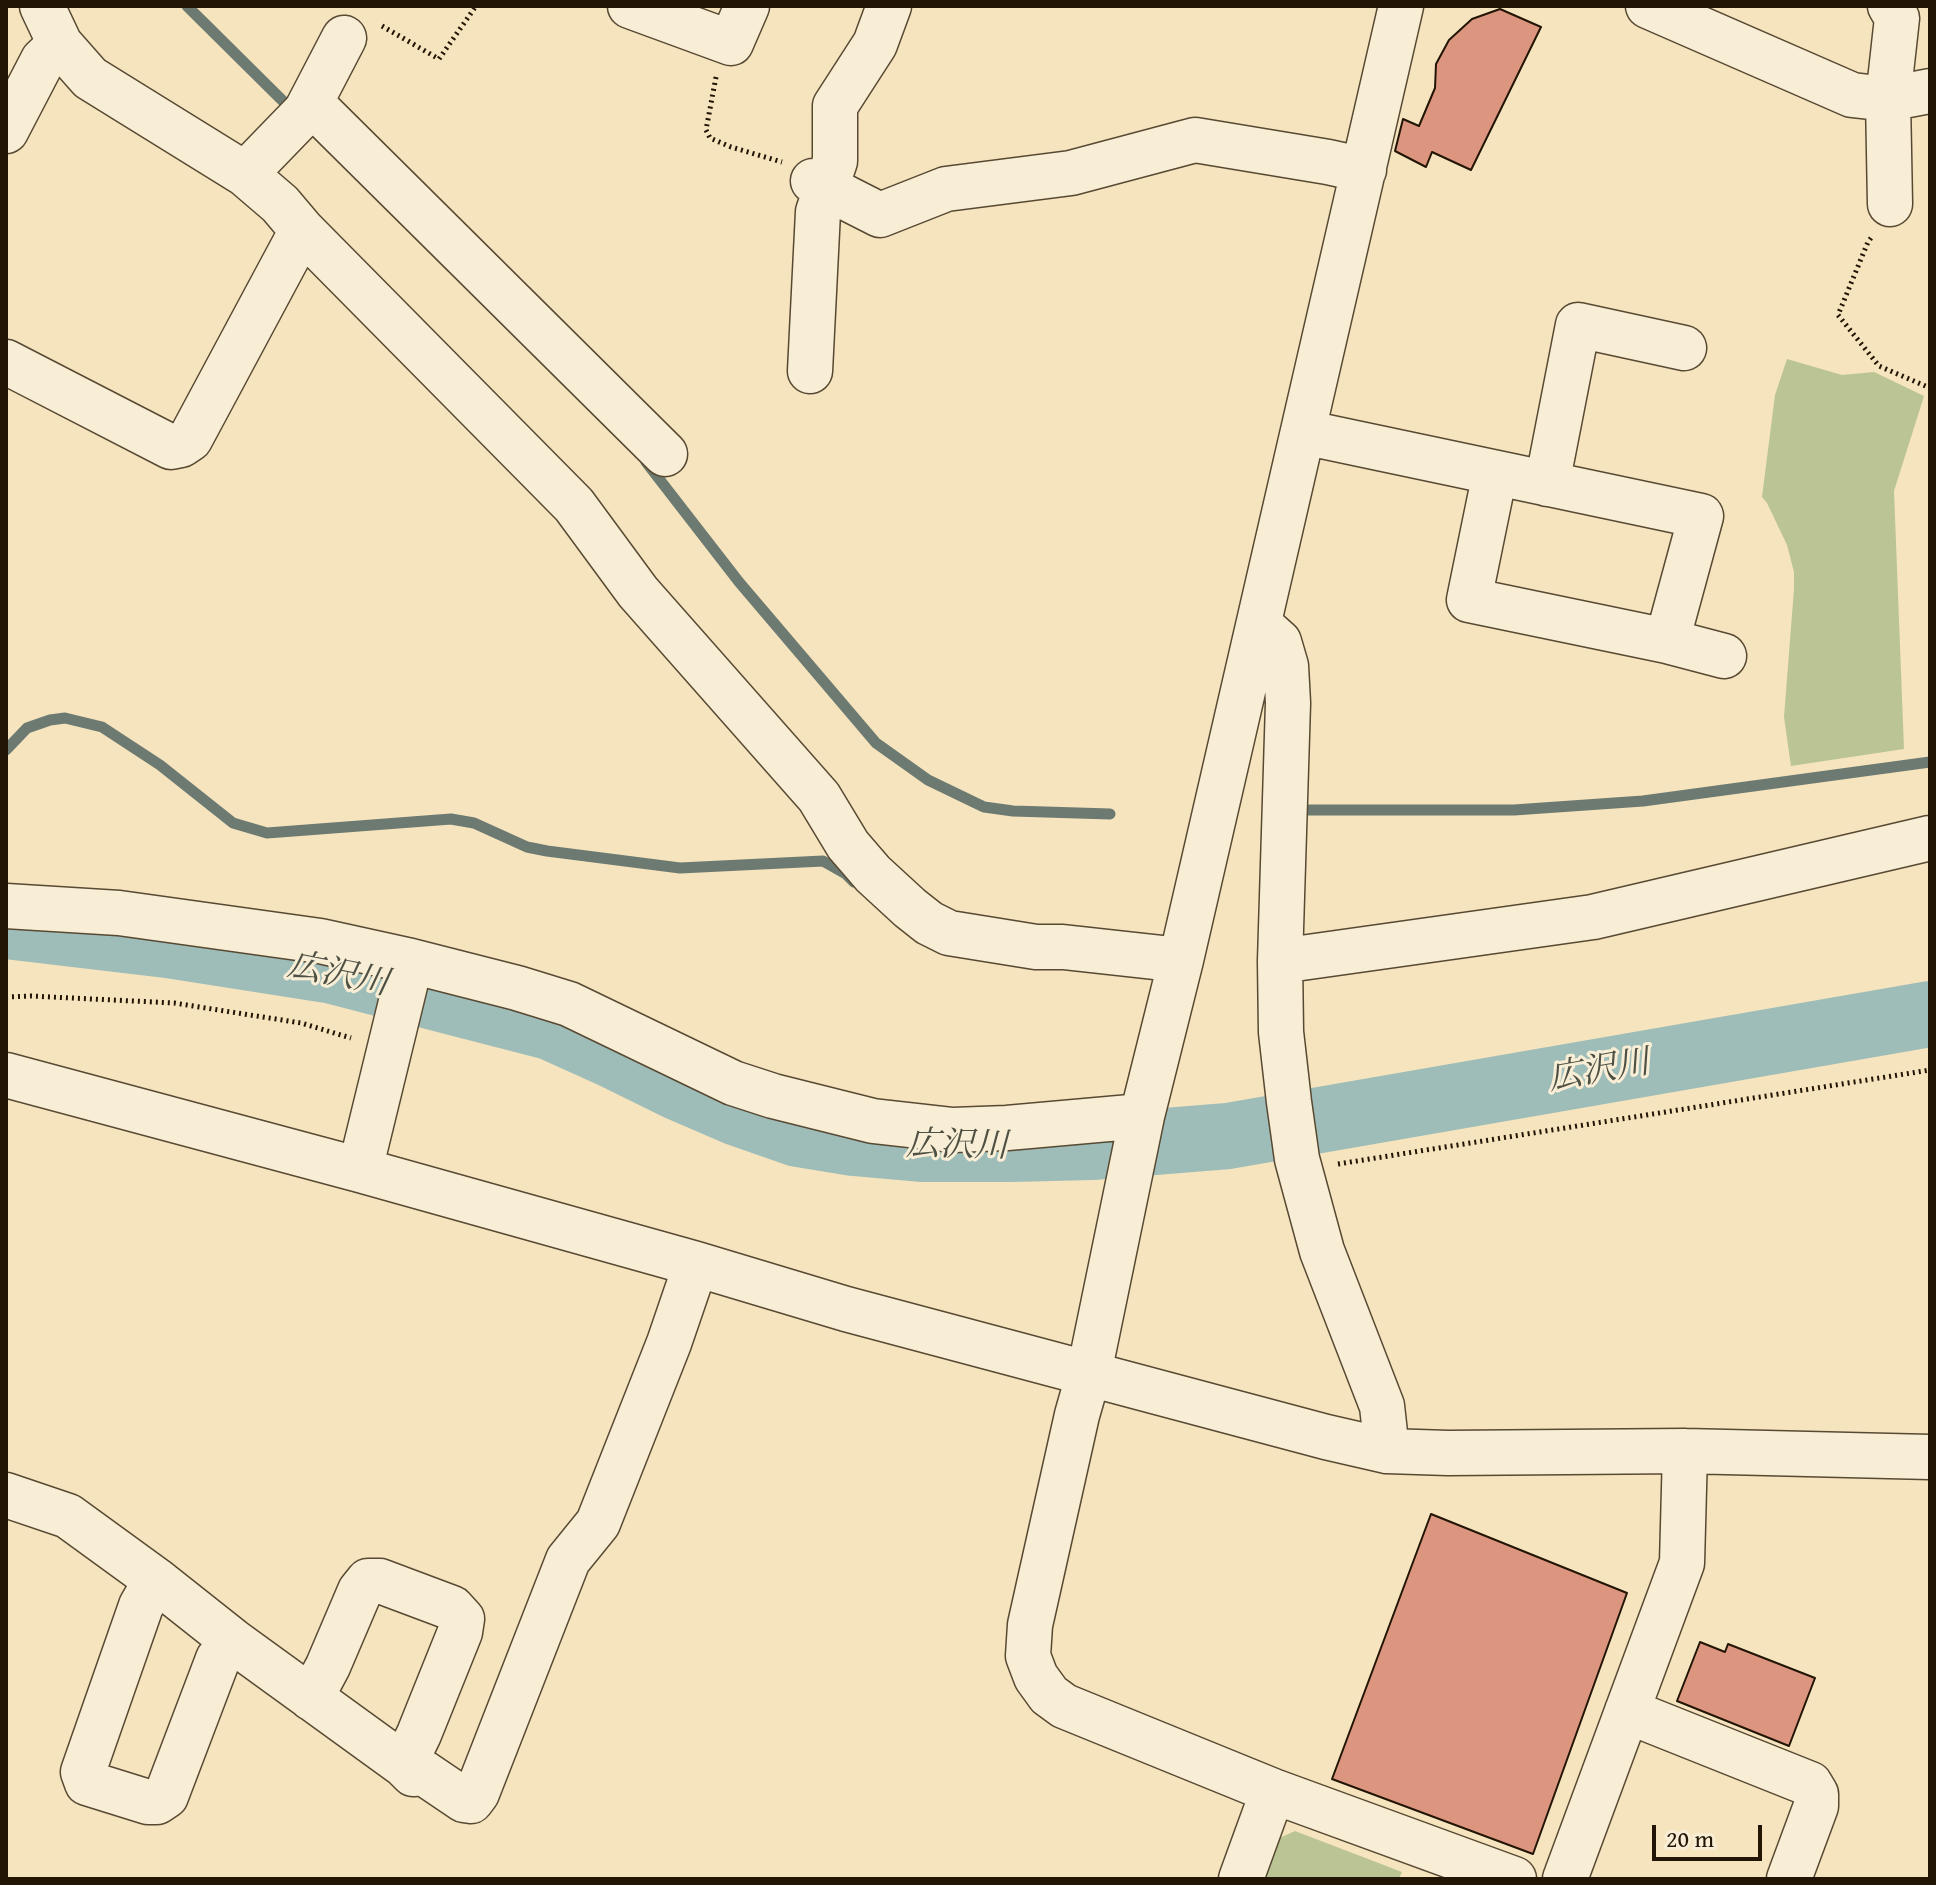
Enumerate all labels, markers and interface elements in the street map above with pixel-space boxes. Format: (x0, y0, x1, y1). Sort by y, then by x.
water label: 広沢川 (284, 946, 392, 1006)
water label: 広沢川 (1545, 1043, 1653, 1101)
water label: 広沢川 (906, 1126, 1008, 1168)
scale bar (1656, 1809, 1766, 1859)
text: 20 m (1666, 1821, 1714, 1856)

